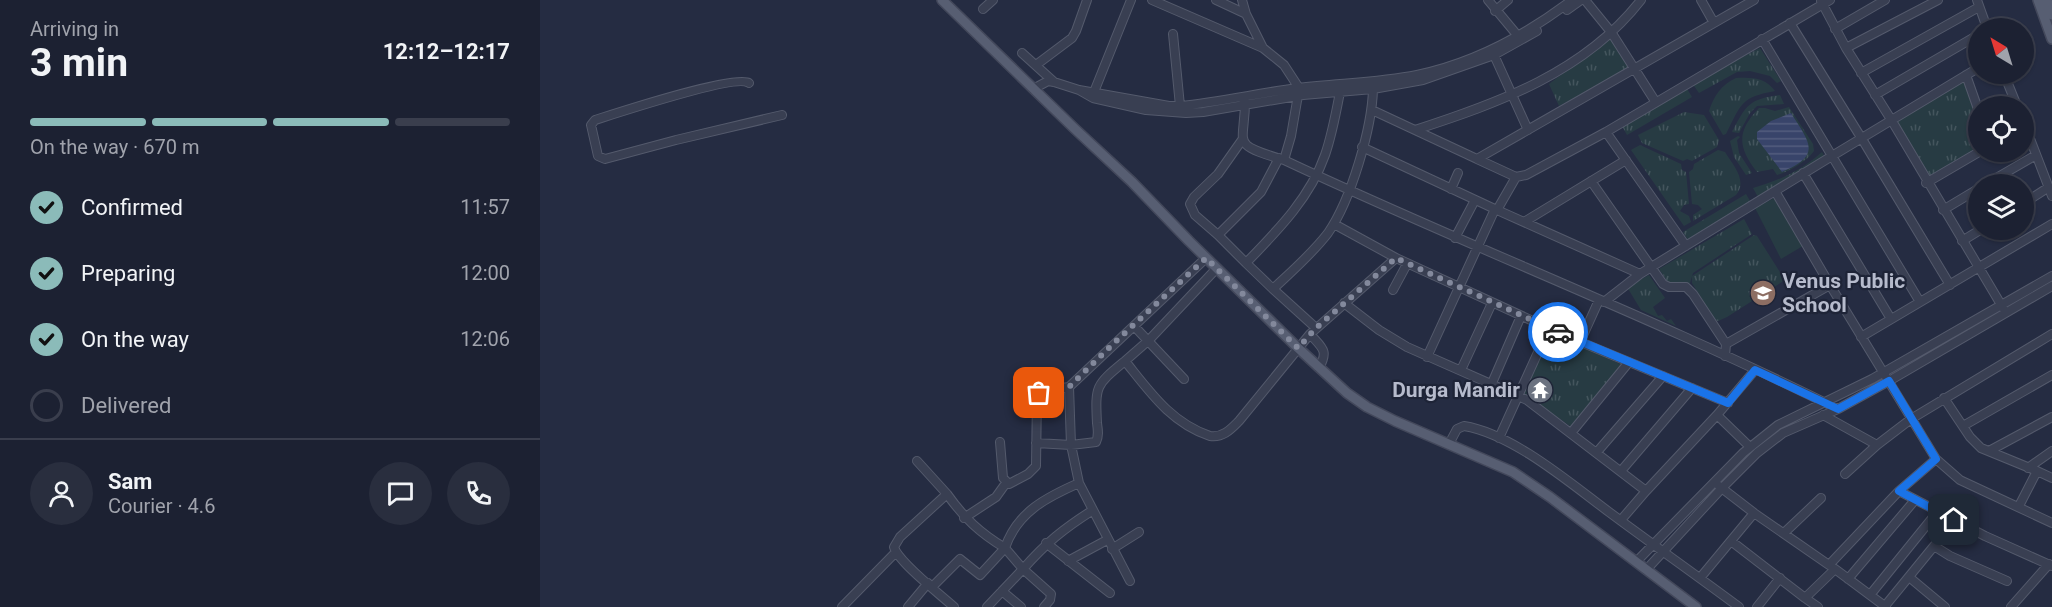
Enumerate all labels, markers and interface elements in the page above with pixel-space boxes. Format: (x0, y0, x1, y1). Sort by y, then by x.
text: Arriving in (30, 17, 119, 41)
north arrow (1968, 18, 2034, 84)
map controls (1968, 18, 2034, 240)
text: 12:12–12:17 (383, 39, 510, 64)
text: 3 min (30, 40, 128, 86)
button: locate (1968, 96, 2034, 162)
text: On the way · 670 m (30, 135, 199, 159)
button: layers (1968, 174, 2034, 240)
icon: check (30, 191, 63, 224)
text: Confirmed (81, 195, 183, 220)
text: 11:57 (460, 195, 510, 219)
icon: check (30, 257, 63, 290)
text: Preparing (81, 261, 175, 286)
text: 12:00 (460, 261, 510, 285)
place label: Venus Public School (1782, 269, 1905, 317)
school or university icon: Venus Public School (1748, 278, 1778, 308)
courier (1528, 302, 1588, 362)
icon: car (1542, 316, 1575, 349)
icon: check (30, 323, 63, 356)
text: On the way (81, 327, 189, 352)
text: 12:06 (460, 327, 510, 351)
pin (1013, 367, 1064, 418)
temple icon: Durga Mandir (1525, 375, 1555, 405)
icon: bag (1022, 376, 1055, 409)
place label: Durga Mandir (1392, 378, 1520, 402)
text: Delivered (81, 393, 171, 418)
button: person (30, 462, 93, 525)
button: chat (369, 462, 432, 525)
button: phone (447, 462, 510, 525)
text: Sam (108, 469, 152, 494)
text: Courier · 4.6 (108, 494, 215, 518)
pin (1928, 494, 1979, 545)
icon: home (1937, 503, 1970, 536)

